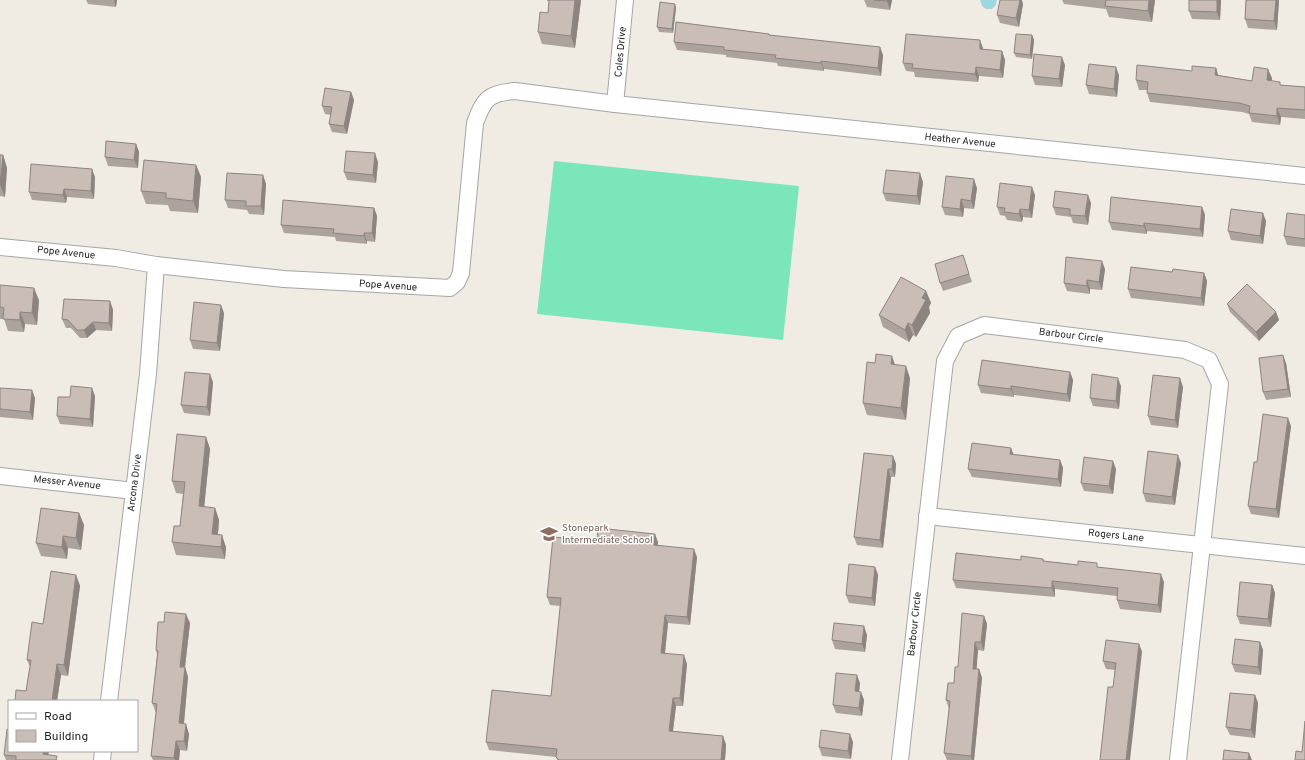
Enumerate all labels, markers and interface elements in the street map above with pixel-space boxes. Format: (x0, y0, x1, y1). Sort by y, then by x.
street label: Coles Drive (612, 26, 630, 78)
street label: Heather Avenue (924, 131, 996, 151)
street label: Pope Avenue (36, 243, 96, 263)
street label: Pope Avenue (358, 277, 418, 295)
street label: Barbour Circle (1038, 326, 1104, 346)
street label: Arcona Drive (125, 453, 145, 513)
street label: Messer Avenue (33, 473, 101, 493)
place label: Stonepark Intermediate School (562, 522, 653, 547)
school or university icon: Stonepark Intermediate School (539, 524, 559, 544)
street label: Rogers Lane (1087, 527, 1145, 545)
street label: Barbour Circle (905, 591, 925, 657)
legend (8, 700, 138, 752)
text: Road (44, 709, 72, 725)
text: Building (44, 729, 88, 745)

